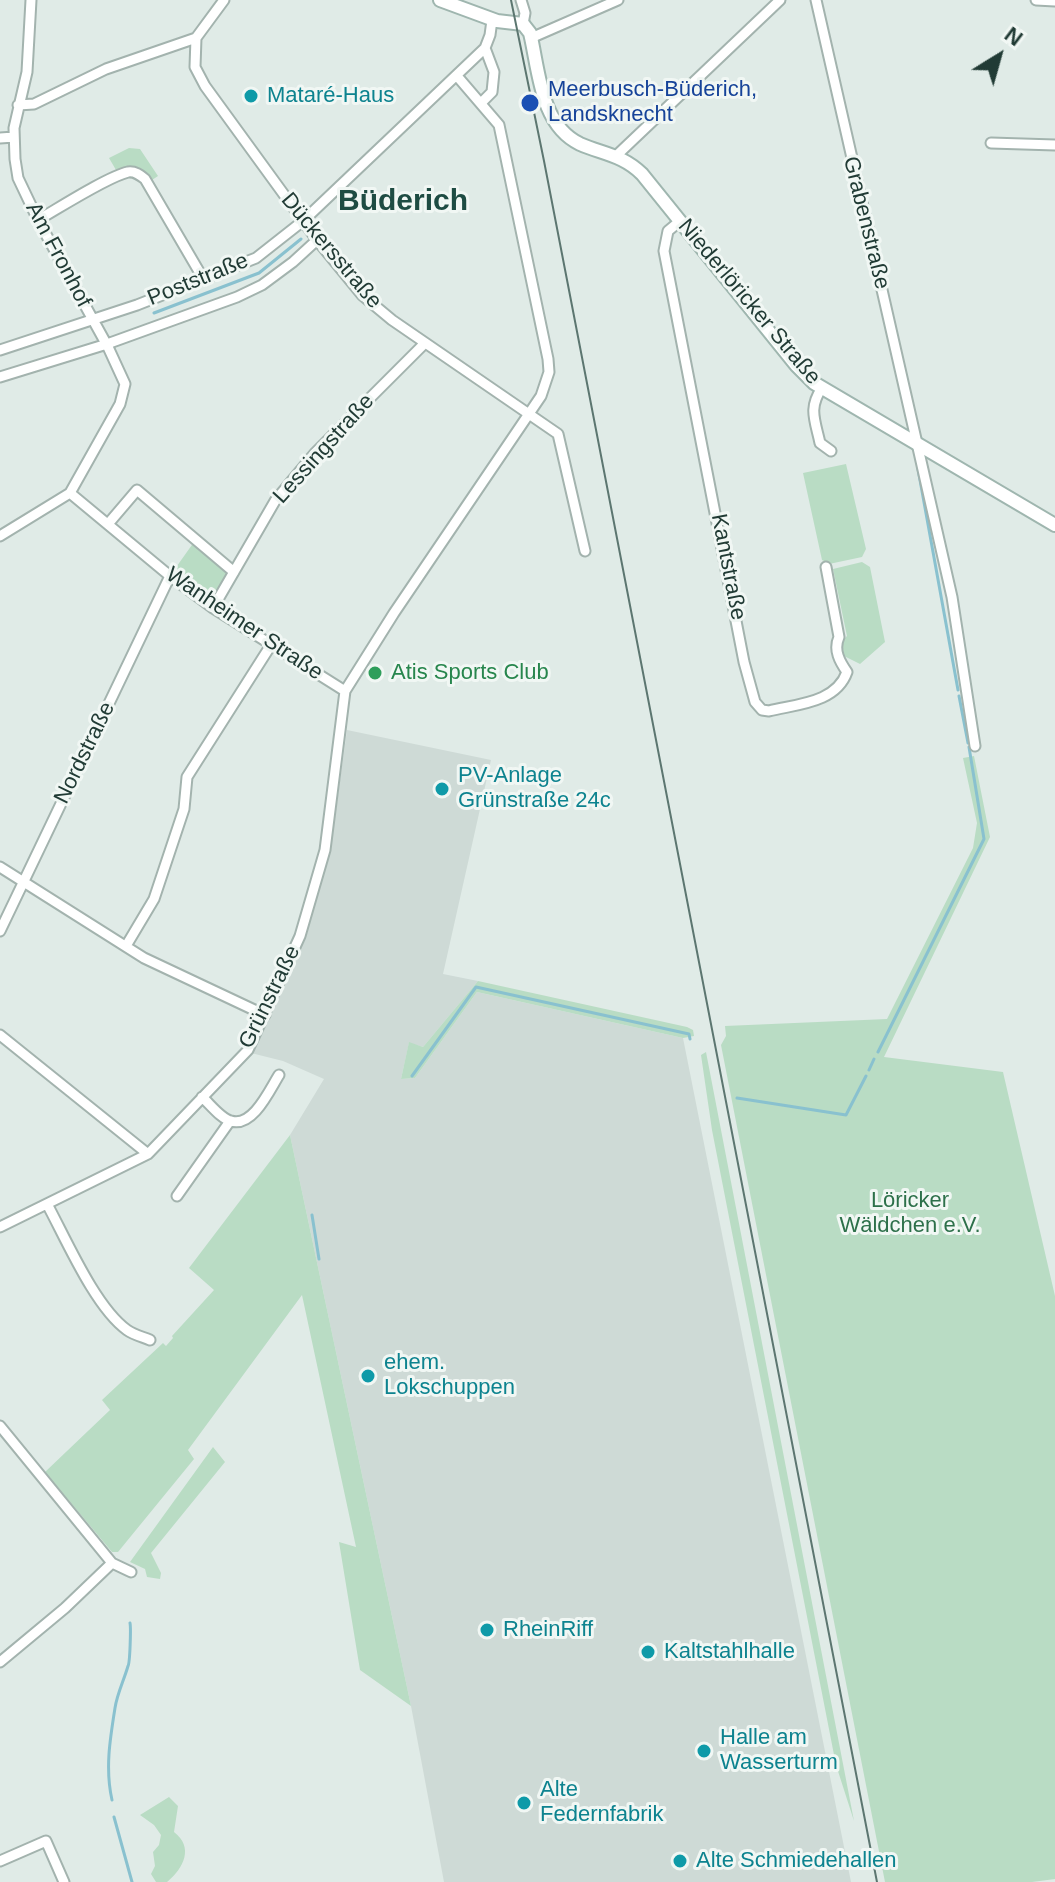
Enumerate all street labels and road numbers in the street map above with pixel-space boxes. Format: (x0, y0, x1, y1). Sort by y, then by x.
street label: Grabenstraße (837, 154, 895, 292)
street label: Dückersstraße (275, 188, 387, 314)
street label: Am Fronhof (19, 198, 97, 312)
street label: Niederlöricker Straße (672, 214, 826, 390)
street label: Poststraße (144, 248, 252, 312)
street label: Lessingstraße (268, 389, 380, 509)
street label: Kantstraße (705, 512, 751, 622)
street label: Wanheimer Straße (160, 562, 328, 686)
street label: Nordstraße (49, 698, 121, 808)
street label: Grünstraße (234, 941, 306, 1053)

